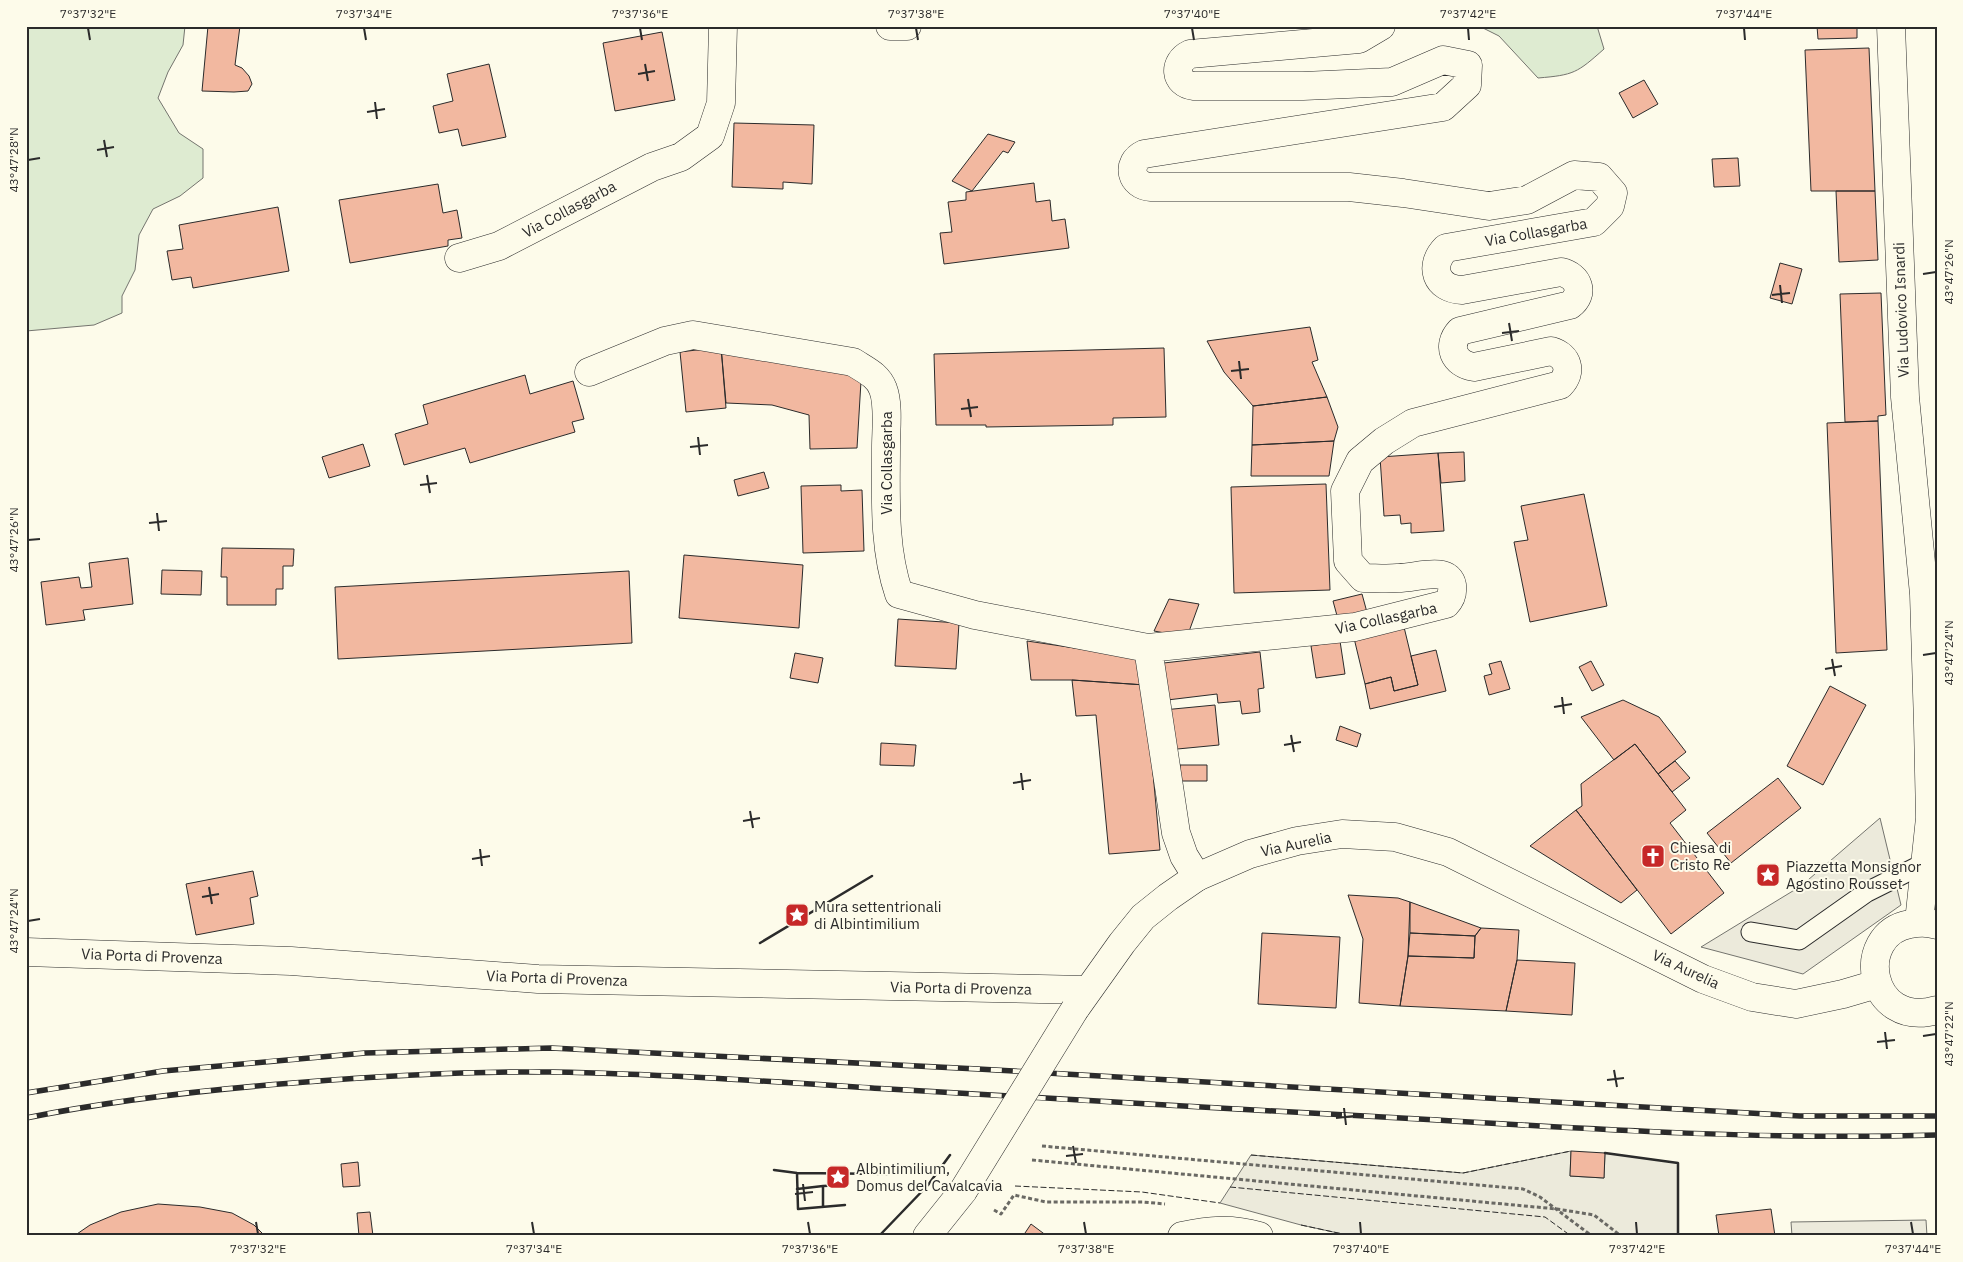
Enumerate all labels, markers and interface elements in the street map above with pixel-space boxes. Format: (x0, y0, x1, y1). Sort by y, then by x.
text: 7°37'32"E (60, 6, 116, 21)
text: 7°37'34"E (336, 6, 392, 21)
text: 7°37'36"E (612, 6, 668, 21)
text: 7°37'38"E (888, 6, 944, 21)
text: 7°37'40"E (1164, 6, 1220, 21)
text: 7°37'42"E (1440, 6, 1496, 21)
text: 7°37'44"E (1716, 6, 1772, 21)
text: 43°47'28"N (6, 127, 21, 193)
street label: Via Collasgarba (519, 176, 619, 242)
street label: Via Collasgarba (1483, 214, 1589, 250)
text: 43°47'26"N (1941, 239, 1956, 305)
street label: Via Ludovico Isnardi (1889, 242, 1913, 378)
street label: Via Collasgarba (877, 411, 896, 515)
text: 43°47'26"N (6, 507, 21, 573)
street label: Via Collasgarba (1333, 598, 1439, 638)
text: 43°47'24"N (1941, 620, 1956, 686)
street label: Via Aurelia (1259, 827, 1333, 861)
place label: Chiesa di Cristo Re (1670, 838, 1731, 874)
church icon: Chiesa di Cristo Re (1640, 843, 1666, 869)
place label: Piazzetta Monsignor Agostino Rousset (1786, 857, 1922, 893)
place icon: Piazzetta Monsignor Agostino Rousset (1755, 862, 1781, 888)
text: 43°47'24"N (6, 888, 21, 954)
place label: Mura settentrionali di Albintimilium (814, 897, 942, 933)
place icon: Mura settentrionali di Albintimilium (784, 902, 810, 928)
street label: Via Porta di Provenza (81, 944, 223, 968)
street label: Via Aurelia (1649, 945, 1723, 993)
street label: Via Porta di Provenza (486, 966, 628, 990)
street label: Via Porta di Provenza (890, 977, 1032, 999)
text: 43°47'22"N (1941, 1001, 1956, 1067)
place label: Albintimilium, Domus del Cavalcavia (856, 1159, 1003, 1195)
place icon: Albintimilium, Domus del Cavalcavia (825, 1164, 851, 1190)
text: 7°37'32"E (230, 1241, 286, 1256)
text: 7°37'34"E (506, 1241, 562, 1256)
text: 7°37'36"E (782, 1241, 838, 1256)
text: 7°37'38"E (1058, 1241, 1114, 1256)
text: 7°37'40"E (1333, 1241, 1389, 1256)
text: 7°37'42"E (1609, 1241, 1665, 1256)
text: 7°37'44"E (1885, 1241, 1941, 1256)

